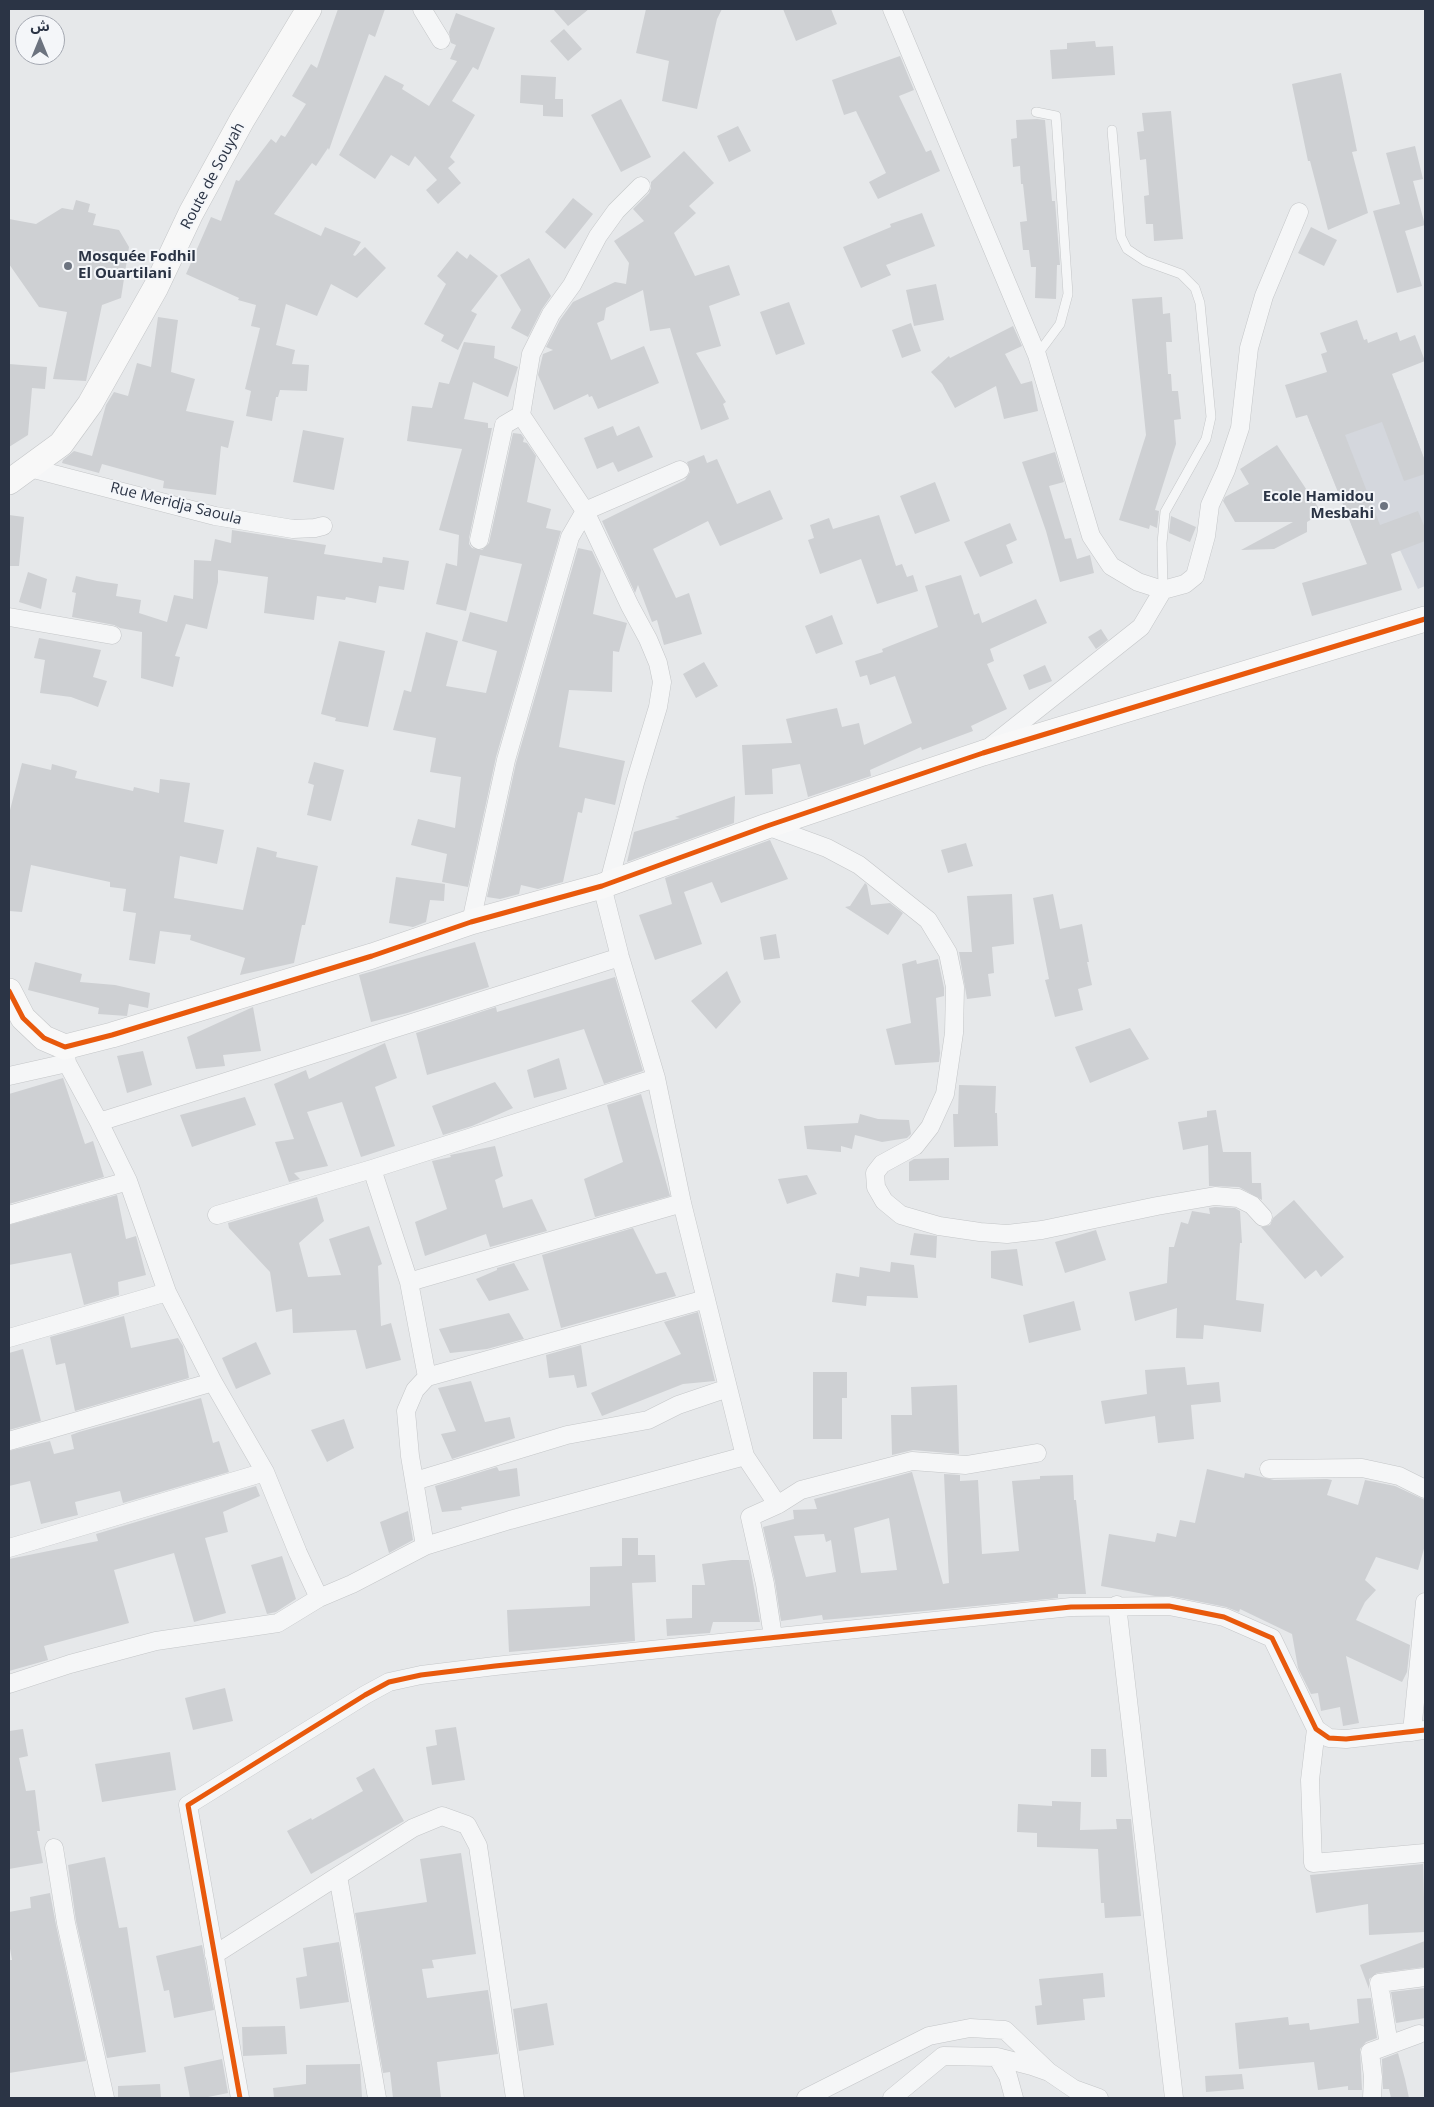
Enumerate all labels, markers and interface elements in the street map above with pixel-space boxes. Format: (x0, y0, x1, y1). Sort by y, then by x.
north arrow (15, 15, 65, 65)
text: ش (30, 16, 50, 35)
street label: Route de Souyah (177, 120, 249, 232)
place label: Mosquée Fodhil El Ouartilani (78, 248, 196, 283)
marker: Mosquée Fodhil El Ouartilani (62, 260, 74, 272)
street label: Rue Meridja Saoula (108, 479, 244, 529)
place label: Ecole Hamidou Mesbahi (1263, 488, 1374, 523)
marker: Ecole Hamidou Mesbahi (1378, 500, 1390, 512)

